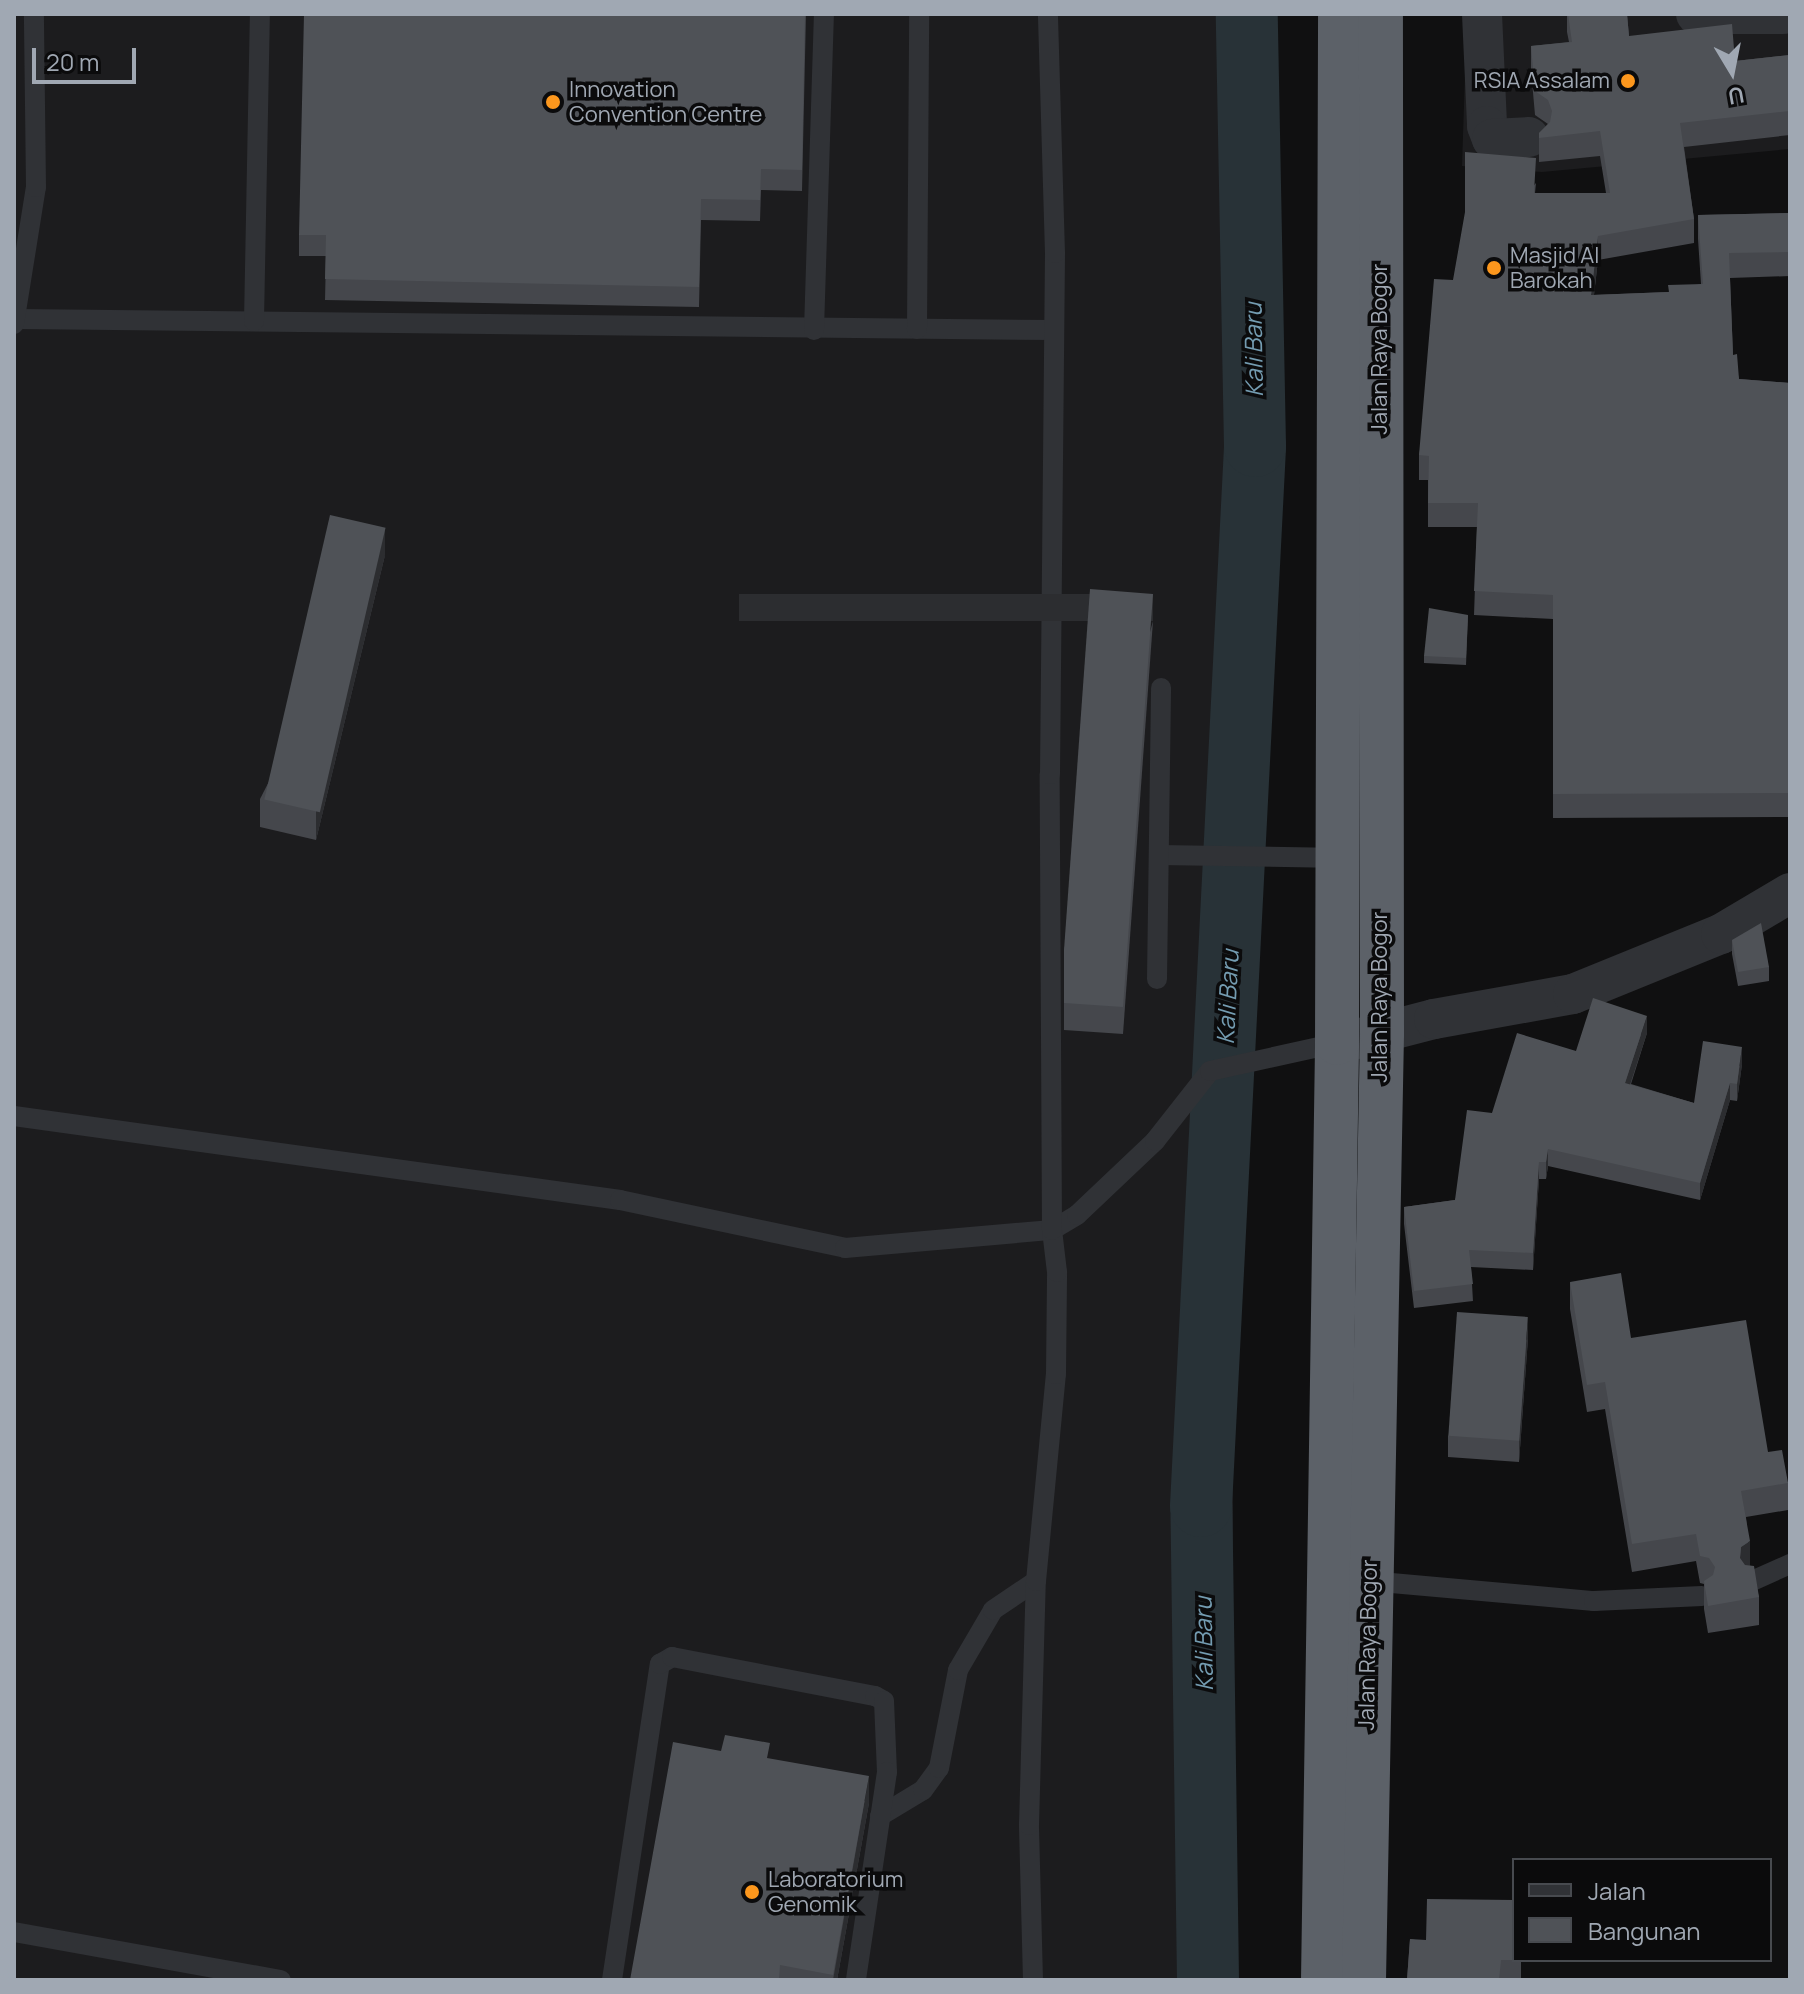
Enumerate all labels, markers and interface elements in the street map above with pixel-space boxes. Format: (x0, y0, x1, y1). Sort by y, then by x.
scale bar (36, 32, 140, 82)
north arrow (1692, 32, 1772, 112)
text: 20 m (46, 45, 99, 78)
place label: RSIA Assalam (1474, 68, 1610, 94)
marker: RSIA Assalam (1617, 70, 1639, 92)
place label: Innovation Convention Centre (569, 76, 762, 128)
text: U (1726, 79, 1747, 112)
marker: Innovation Convention Centre (544, 93, 562, 111)
place label: Masjid Al Barokah (1510, 242, 1599, 294)
marker: Masjid Al Barokah (1485, 259, 1503, 277)
street label: Jalan Raya Bogor (1367, 264, 1393, 434)
water label: Kali Baru (1238, 302, 1268, 398)
street label: Jalan Raya Bogor (1367, 912, 1393, 1082)
water label: Kali Baru (1210, 949, 1244, 1045)
street label: Jalan Raya Bogor (1353, 1559, 1383, 1731)
water label: Kali Baru (1188, 1596, 1218, 1692)
legend (1512, 1858, 1772, 1962)
place label: Laboratorium Genomik (768, 1866, 903, 1918)
text: Jalan (1588, 1874, 1646, 1907)
marker: Laboratorium Genomik (743, 1883, 761, 1901)
text: Bangunan (1588, 1914, 1701, 1947)

